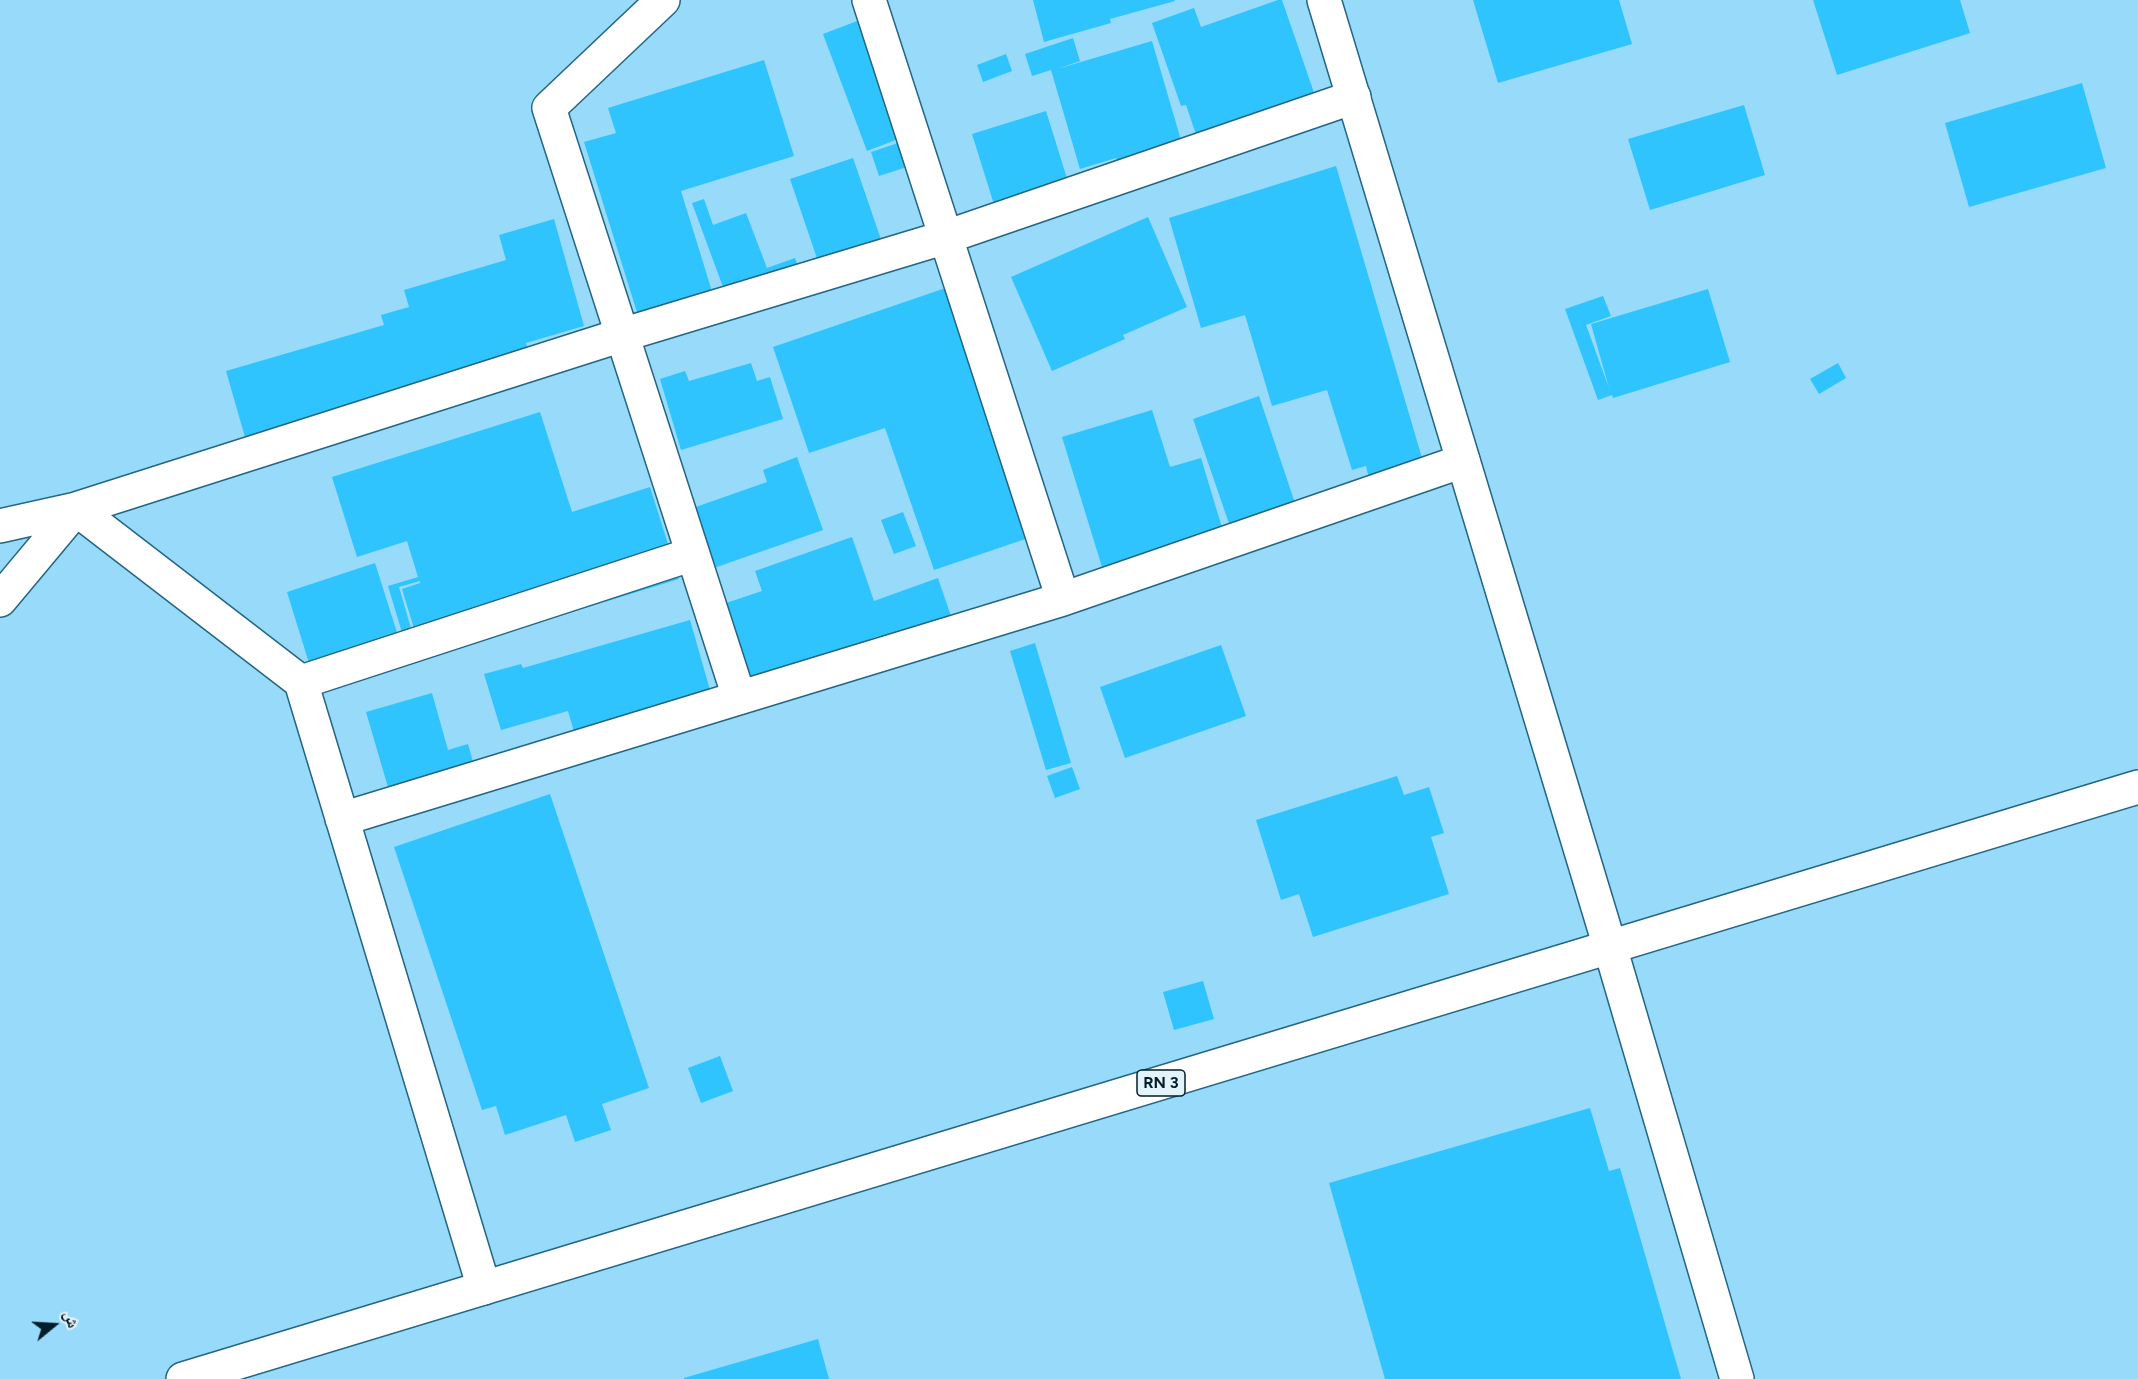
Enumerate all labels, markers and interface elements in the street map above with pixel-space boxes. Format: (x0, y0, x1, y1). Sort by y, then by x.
road number: RN 3 (1137, 1070, 1185, 1096)
north arrow (24, 1295, 84, 1355)
text: ش (60, 1308, 83, 1330)

